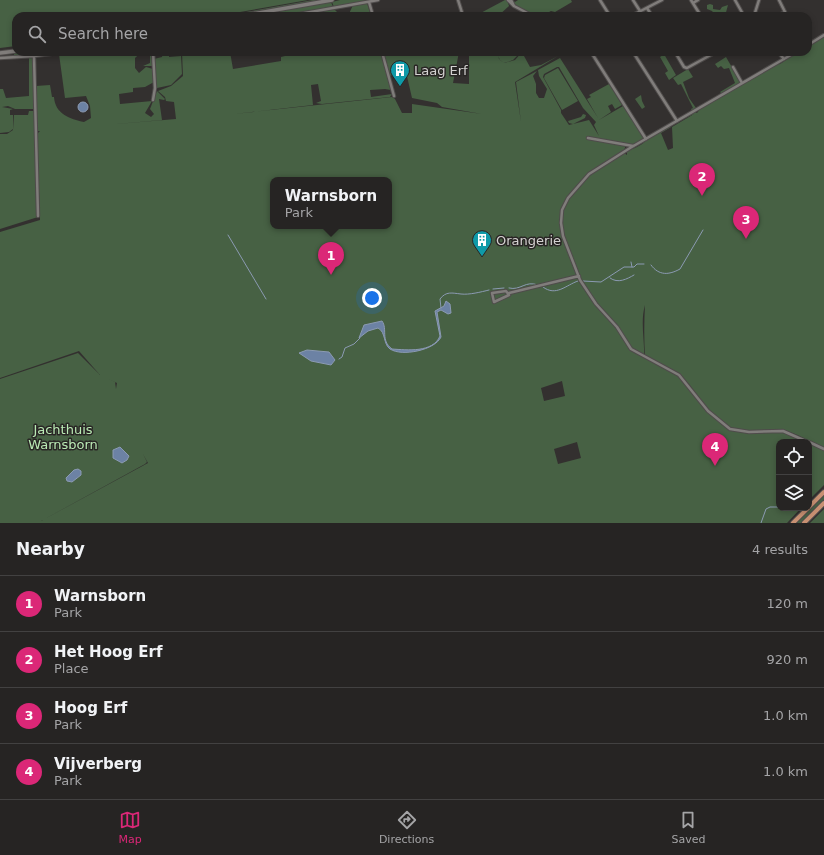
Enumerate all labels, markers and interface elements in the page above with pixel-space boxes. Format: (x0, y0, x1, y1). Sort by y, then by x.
search box (12, 12, 812, 56)
icon: search (26, 23, 48, 45)
text: Search here (58, 25, 148, 43)
building icon: Laag Erf (389, 59, 411, 87)
place label: Laag Erf (414, 63, 468, 78)
pin: 2 (689, 163, 715, 196)
popup (270, 177, 392, 229)
text: Warnsborn (285, 187, 377, 205)
text: Park (285, 205, 313, 220)
pin: 3 (733, 206, 759, 239)
building icon: Orangerie (471, 229, 493, 257)
place label: Orangerie (496, 233, 561, 248)
pin: 1 (318, 242, 344, 275)
your location (362, 288, 382, 308)
park label: Jachthuis Warnsborn (28, 422, 98, 452)
pin: 4 (702, 433, 728, 466)
map controls (776, 439, 812, 511)
button: locate (776, 439, 812, 475)
button: layers (776, 475, 812, 511)
text: Nearby (16, 539, 85, 559)
text: 4 results (752, 542, 808, 557)
text: Warnsborn (54, 587, 146, 605)
text: 1 (24, 596, 34, 611)
text: 120 m (766, 596, 808, 611)
text: Park (54, 605, 82, 620)
text: Het Hoog Erf (54, 643, 162, 661)
text: 2 (24, 652, 34, 667)
text: 920 m (766, 652, 808, 667)
text: Place (54, 661, 89, 676)
text: Hoog Erf (54, 699, 127, 717)
text: 3 (24, 708, 34, 723)
text: 1.0 km (763, 708, 808, 723)
text: Park (54, 717, 82, 732)
text: Vijverberg (54, 755, 142, 773)
text: 4 (24, 764, 34, 779)
text: 1.0 km (763, 764, 808, 779)
text: Park (54, 773, 82, 788)
tab: Map (119, 809, 142, 846)
tab: Directions (379, 809, 434, 846)
tab: Saved (671, 809, 705, 846)

